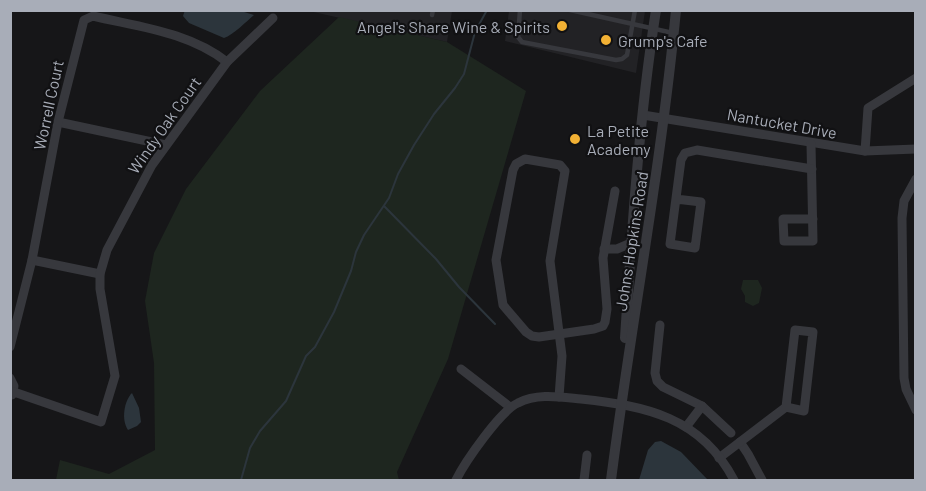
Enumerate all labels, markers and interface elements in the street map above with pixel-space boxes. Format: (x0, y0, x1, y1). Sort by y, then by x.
place label: Angel's Share Wine & Spirits (357, 17, 550, 36)
marker: Angel's Share Wine & Spirits (555, 19, 569, 33)
place label: Grump's Cafe (618, 31, 708, 50)
marker: Grump's Cafe (599, 33, 613, 47)
street label: Worrell Court (29, 58, 67, 152)
street label: Windy Oak Court (124, 73, 204, 177)
street label: Nantucket Drive (726, 104, 838, 142)
place label: La Petite Academy (587, 121, 651, 158)
marker: La Petite Academy (568, 132, 582, 146)
street label: Johns Hopkins Road (611, 170, 651, 312)

